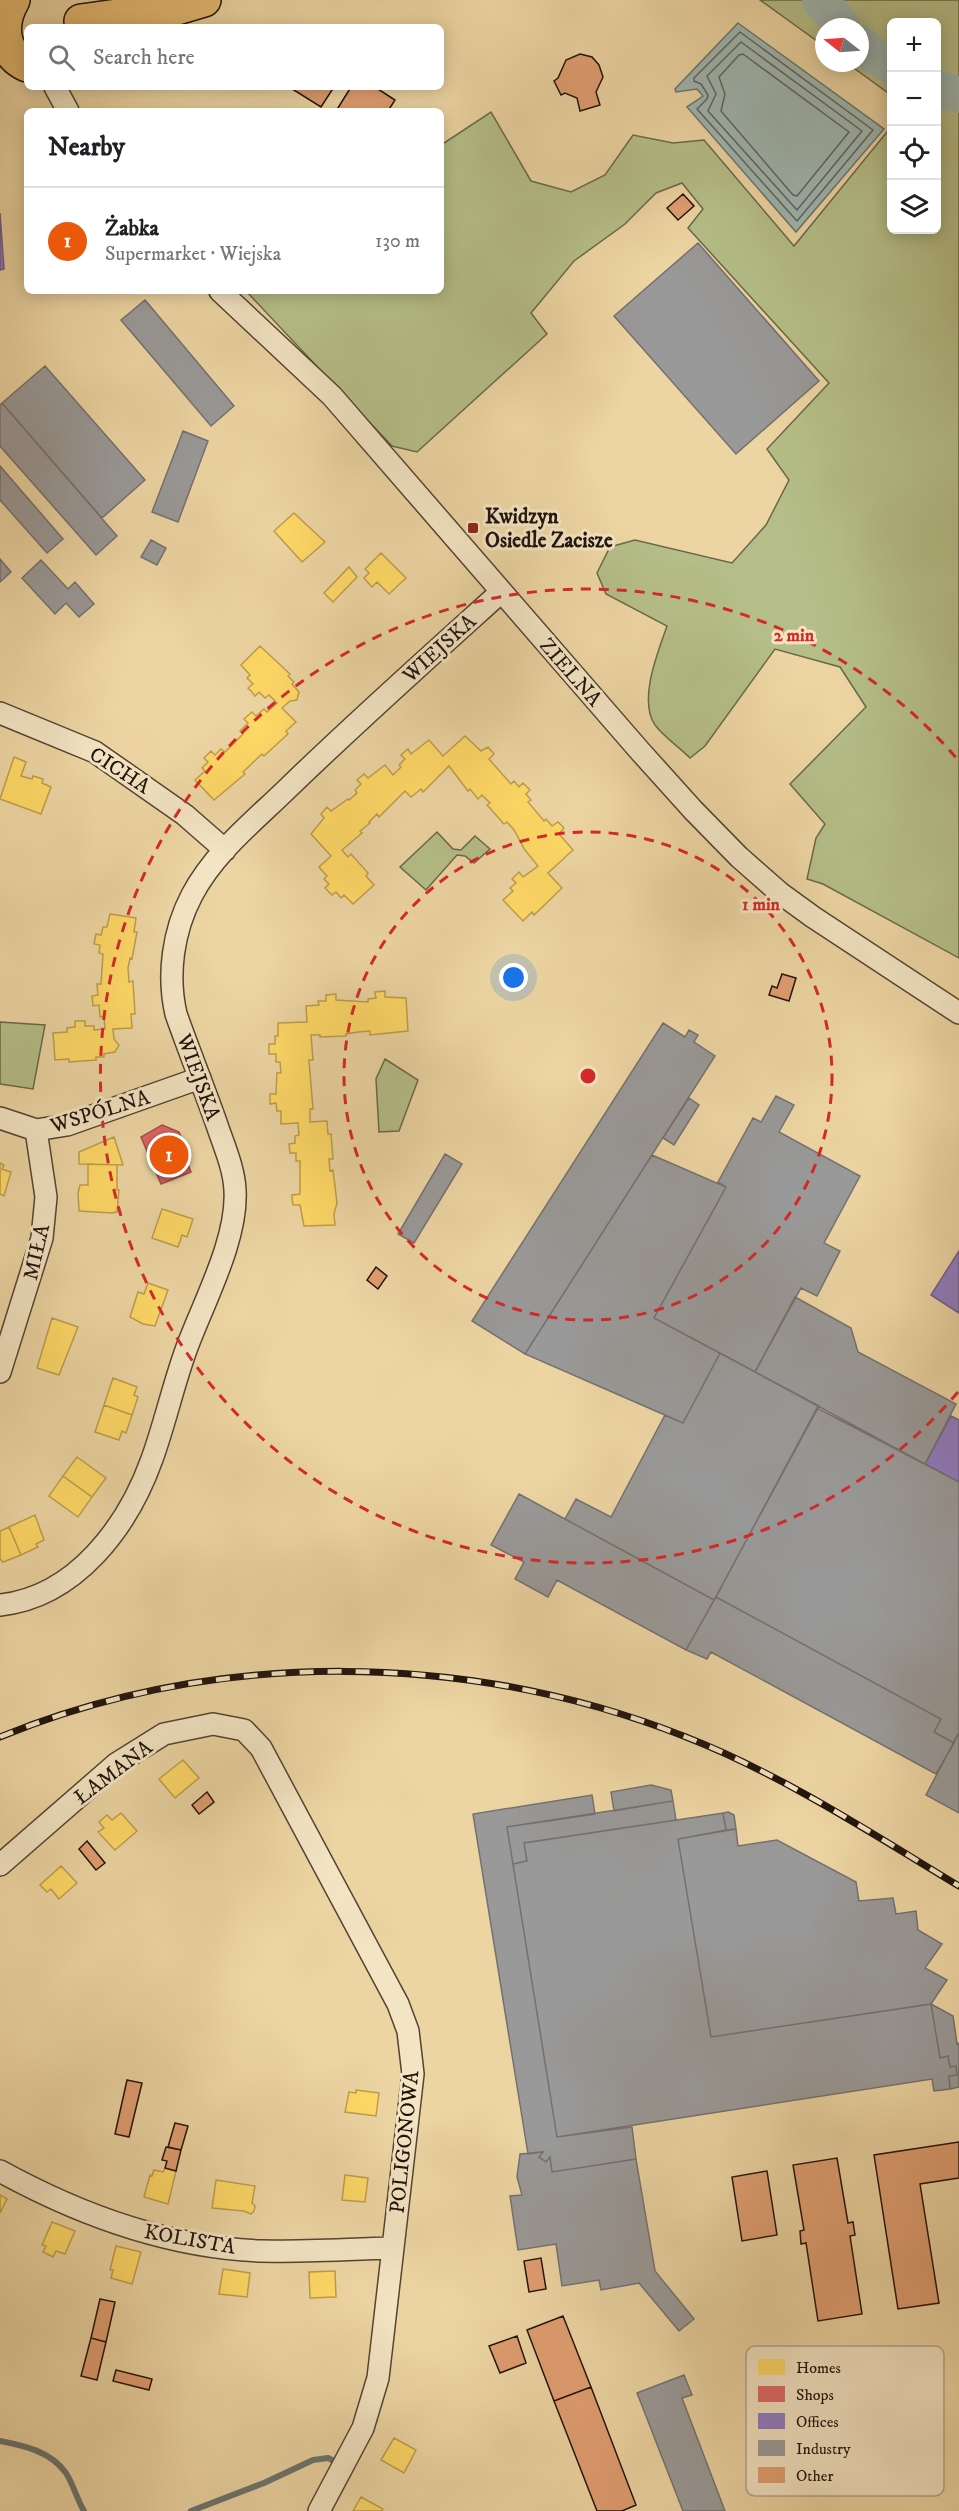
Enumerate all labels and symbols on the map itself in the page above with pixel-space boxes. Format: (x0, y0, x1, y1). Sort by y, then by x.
north arrow (815, 18, 869, 72)
place label: Kwidzyn Osiedle Zacisze (485, 504, 613, 554)
marker: Kwidzyn Osiedle Zacisze (466, 521, 480, 535)
street label: WIEJSKA (397, 608, 482, 689)
text: 2 min (774, 625, 815, 647)
street label: ZIELNA (533, 633, 607, 713)
street label: CICHA (84, 742, 155, 800)
text: 1 min (742, 894, 781, 916)
your location (499, 963, 528, 992)
street label: WIEJSKA (170, 1030, 226, 1125)
centre of rings (578, 1066, 598, 1086)
street label: WSPÓLNA (46, 1082, 154, 1140)
pin: 1 (150, 1132, 188, 1178)
street label: MIŁA (18, 1221, 56, 1283)
street label: ŁAMANA (69, 1734, 158, 1811)
street label: POLIGONOWA (385, 2069, 425, 2215)
street label: KOLISTA (142, 2219, 238, 2261)
legend (746, 2346, 944, 2496)
text: Homes (796, 2358, 841, 2378)
text: Shops (796, 2385, 834, 2405)
text: Offices (796, 2412, 839, 2432)
text: Industry (796, 2439, 851, 2459)
text: Other (796, 2466, 833, 2486)

